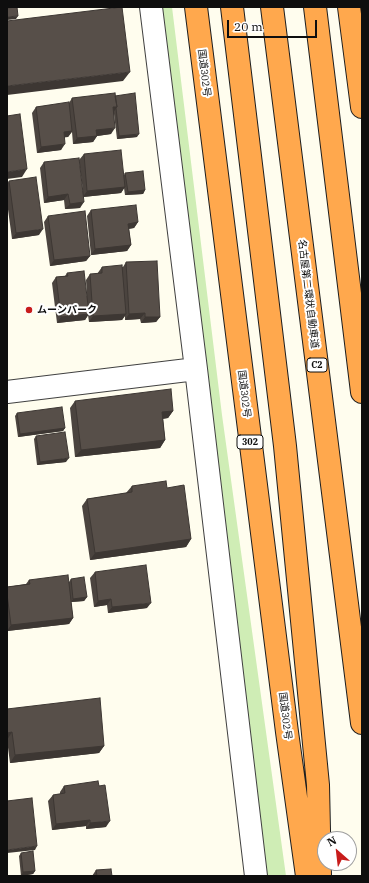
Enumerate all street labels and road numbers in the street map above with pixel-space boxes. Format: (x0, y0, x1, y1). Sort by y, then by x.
street label: 国道302号 (195, 48, 213, 98)
street label: 名古屋第二環状自動車道 (295, 239, 321, 349)
road number: C2 (307, 358, 327, 372)
street label: 国道302号 (235, 369, 253, 419)
road number: 302 (237, 435, 263, 449)
street label: 国道302号 (276, 691, 294, 741)

